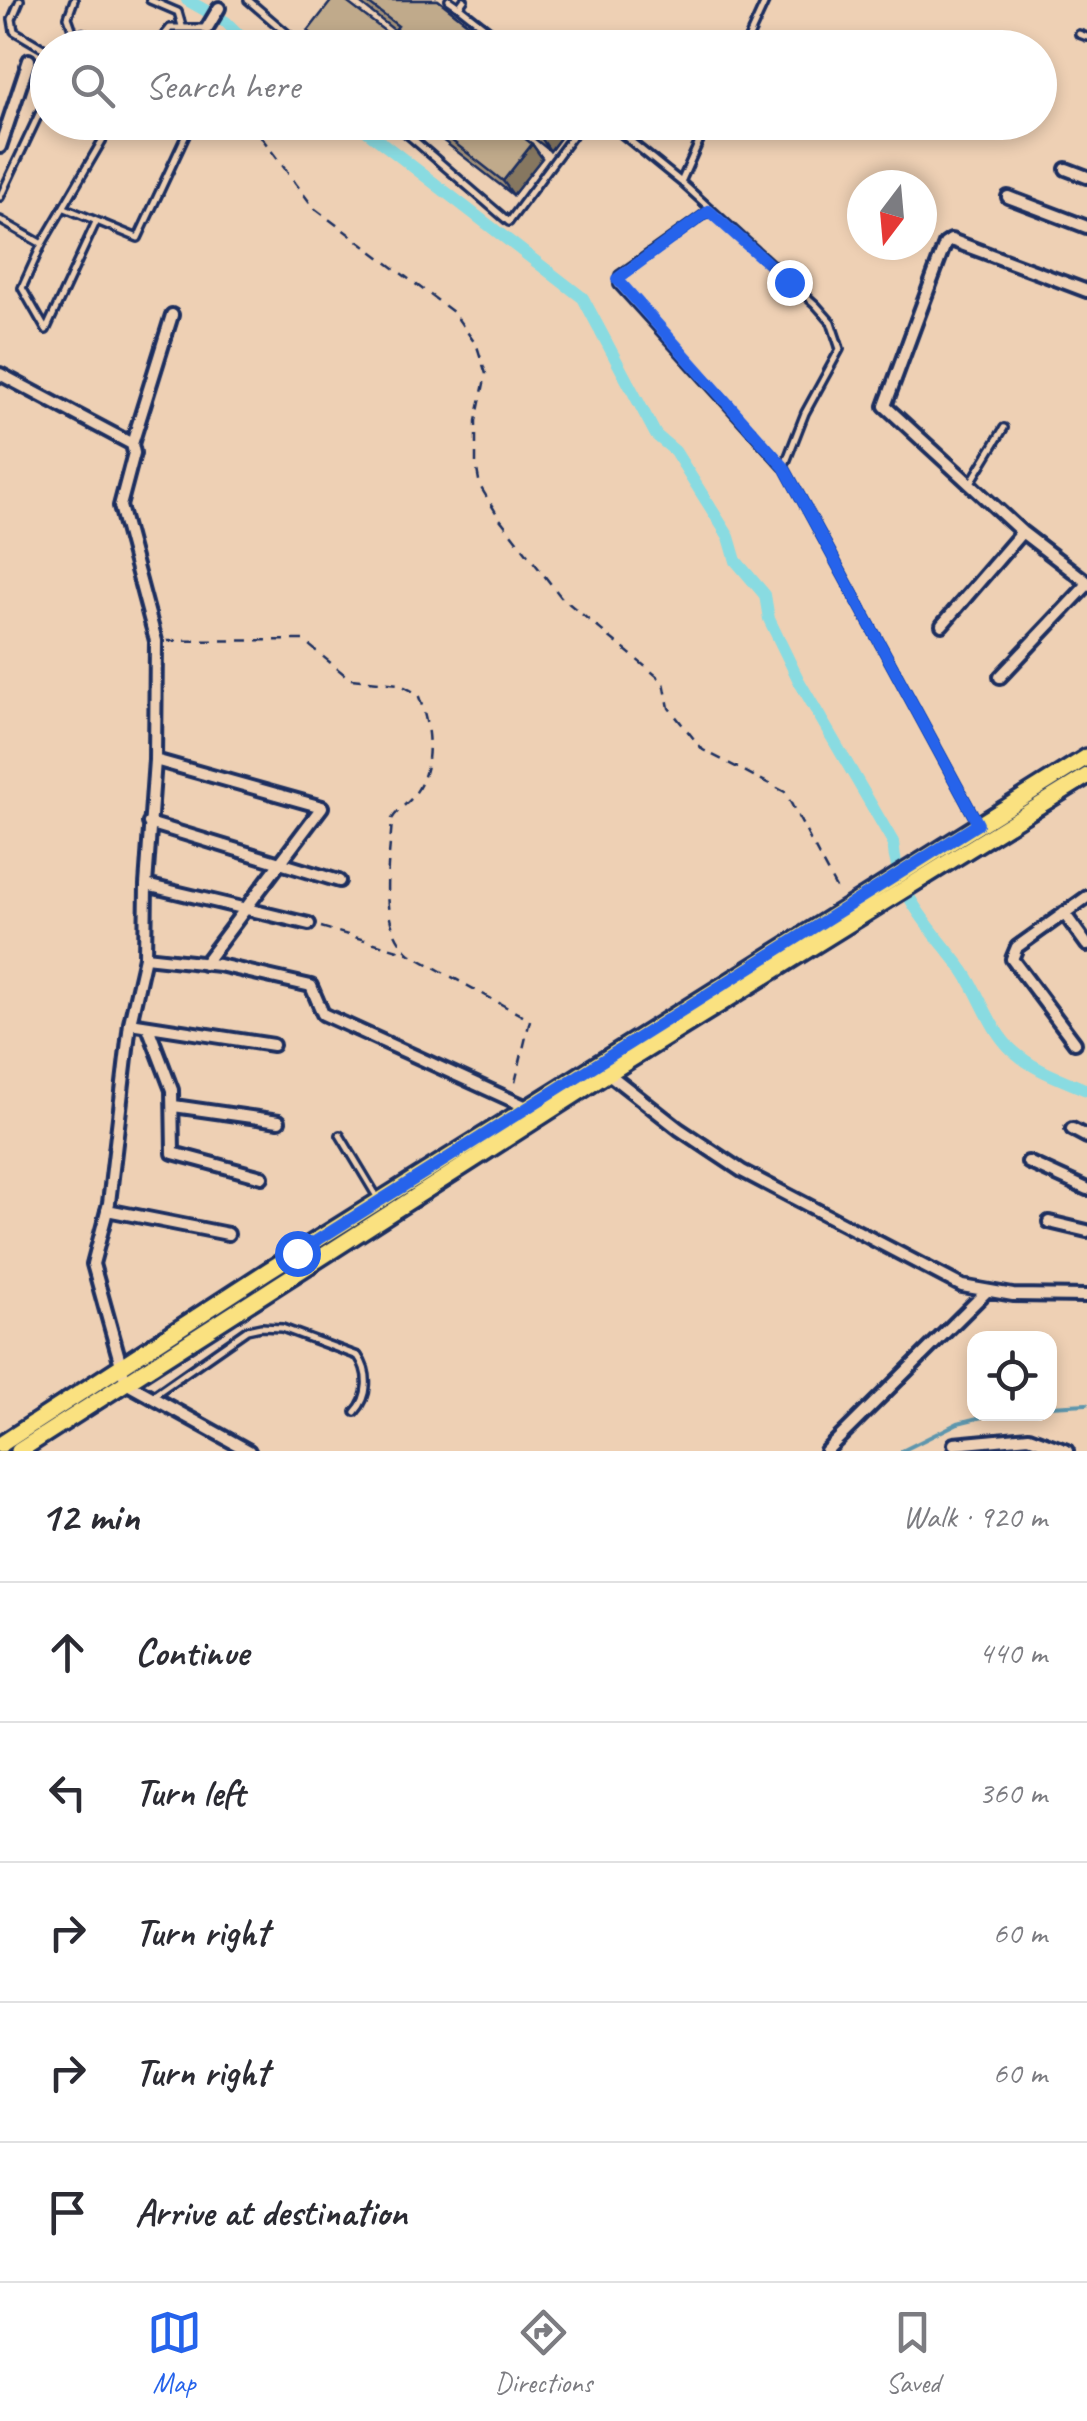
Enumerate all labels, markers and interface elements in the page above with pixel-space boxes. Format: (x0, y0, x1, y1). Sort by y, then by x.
search box (30, 30, 1057, 140)
icon: search (65, 58, 120, 113)
text: Search here (145, 62, 300, 109)
north arrow (847, 170, 937, 260)
route end (767, 260, 813, 306)
route start (275, 1231, 321, 1277)
map controls (967, 1331, 1057, 1421)
button: locate (967, 1331, 1057, 1421)
text: 12 min (40, 1490, 139, 1543)
text: Walk · 920 m (903, 1496, 1047, 1537)
icon: ahead (40, 1625, 95, 1680)
text: Continue (135, 1629, 249, 1676)
text: 440 m (978, 1632, 1047, 1673)
icon: left (40, 1765, 95, 1820)
text: Turn left (135, 1769, 245, 1816)
text: 360 m (978, 1772, 1047, 1813)
icon: right (40, 1905, 95, 1960)
text: Turn right (135, 1909, 269, 1956)
text: 60 m (993, 1912, 1047, 1953)
icon: right (40, 2045, 95, 2100)
text: Turn right (135, 2049, 269, 2096)
text: 60 m (993, 2052, 1047, 2093)
icon: arrive (40, 2185, 95, 2240)
text: Arrive at destination (135, 2189, 407, 2236)
tab: Map (147, 2305, 202, 2400)
tab: Directions (495, 2305, 592, 2400)
tab: Saved (885, 2305, 940, 2400)

